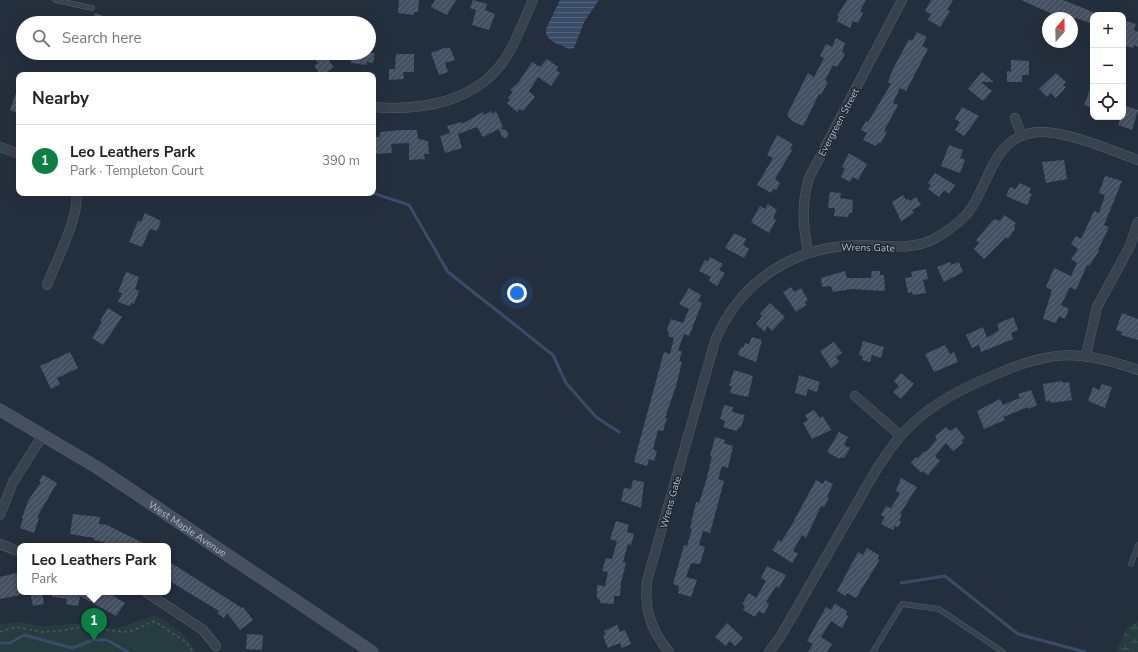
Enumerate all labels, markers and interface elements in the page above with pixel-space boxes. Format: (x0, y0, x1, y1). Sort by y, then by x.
north arrow (1042, 12, 1078, 48)
map controls (1090, 12, 1126, 120)
button: + (1090, 12, 1126, 48)
search box (16, 16, 376, 60)
icon: search (30, 27, 52, 49)
text: Search here (62, 28, 142, 48)
button: − (1090, 48, 1126, 84)
button: locate (1090, 84, 1126, 120)
street label: Evergreen Street (815, 86, 863, 159)
text: Nearby (32, 87, 89, 110)
text: Leo Leathers Park (70, 142, 195, 162)
text: 1 (41, 152, 49, 170)
text: 390 m (322, 152, 360, 170)
text: Park · Templeton Court (70, 162, 204, 180)
street label: Wrens Gate (841, 241, 895, 255)
your location (507, 283, 527, 303)
street label: Wrens Gate (657, 475, 685, 530)
street label: West Maple Avenue (145, 498, 229, 560)
popup (17, 543, 171, 595)
text: Leo Leathers Park (31, 550, 157, 570)
text: Park (31, 570, 57, 588)
pin: 1 (81, 608, 107, 641)

